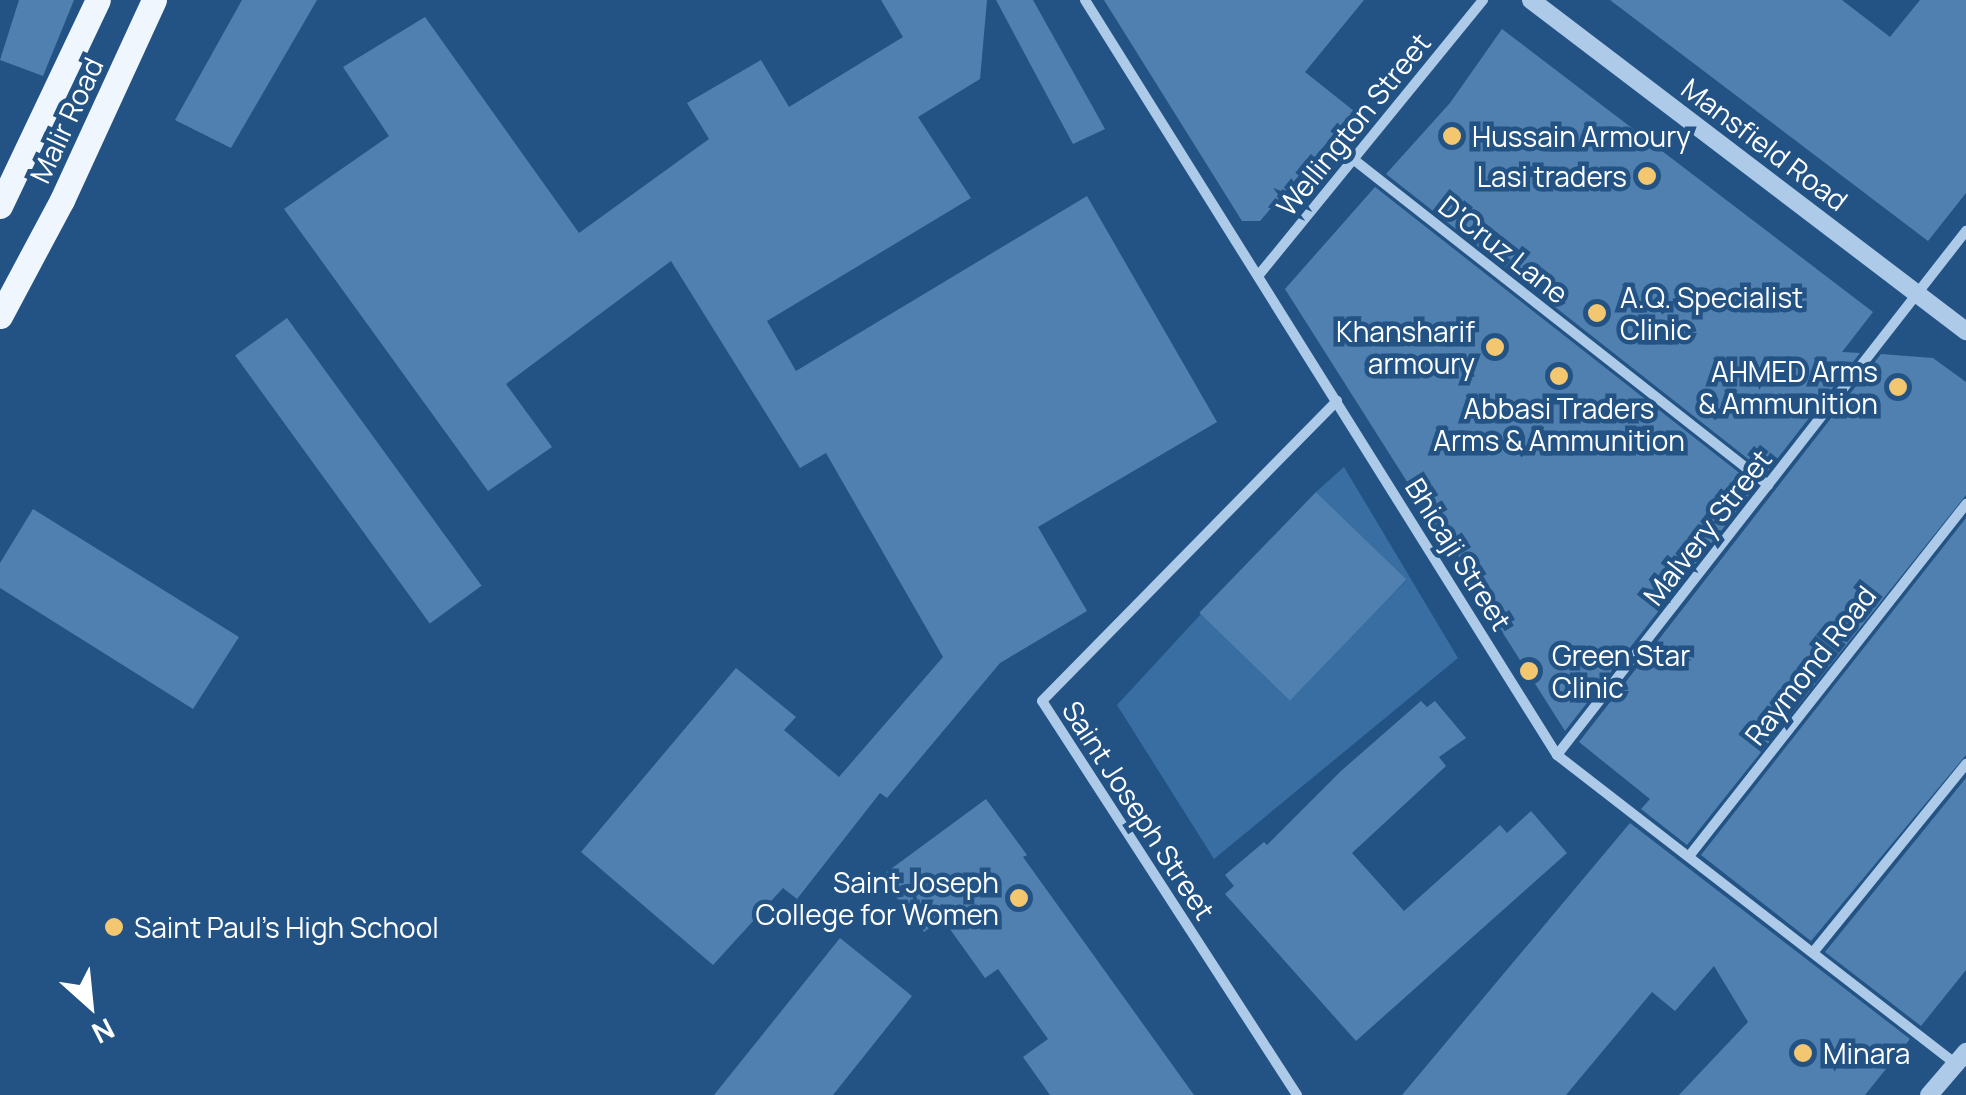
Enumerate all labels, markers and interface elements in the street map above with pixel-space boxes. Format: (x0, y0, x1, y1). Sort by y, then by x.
street label: Wellington Street (1269, 26, 1437, 222)
street label: Malir Road (22, 52, 110, 188)
street label: Mansfield Road (1676, 71, 1854, 217)
place label: Hussain Armoury (1472, 119, 1691, 153)
marker: Hussain Armoury (1441, 125, 1463, 147)
place label: Lasi traders (1477, 159, 1627, 193)
marker: Lasi traders (1636, 165, 1658, 187)
street label: D'Cruz Lane (1433, 188, 1575, 310)
place label: A.Q. Specialist Clinic (1620, 280, 1803, 346)
marker: A.Q. Specialist Clinic (1584, 300, 1610, 326)
place label: Khansharif armoury (1336, 314, 1475, 380)
marker: Khansharif armoury (1484, 336, 1506, 358)
place label: AHMED Arms & Ammunition (1698, 354, 1878, 420)
marker: Abbasi Traders Arms & Ammunition (1548, 365, 1570, 387)
marker: AHMED Arms & Ammunition (1887, 376, 1909, 398)
place label: Abbasi Traders Arms & Ammunition (1433, 391, 1685, 457)
street label: Malvery Street (1636, 443, 1778, 611)
street label: Bhicaji Street (1399, 472, 1519, 636)
street label: Raymond Road (1738, 579, 1882, 751)
place label: Green Star Clinic (1552, 638, 1690, 704)
marker: Green Star Clinic (1516, 658, 1542, 684)
street label: Saint Joseph Street (1056, 694, 1222, 926)
place label: Saint Joseph College for Women (755, 865, 999, 931)
marker: Saint Joseph College for Women (1008, 887, 1030, 909)
place label: Saint Paul's High School (134, 910, 439, 944)
marker: Saint Paul's High School (103, 916, 125, 938)
north arrow (40, 955, 140, 1055)
text: N (86, 1010, 121, 1053)
place label: Minara (1823, 1036, 1910, 1070)
marker: Minara (1792, 1042, 1814, 1064)

